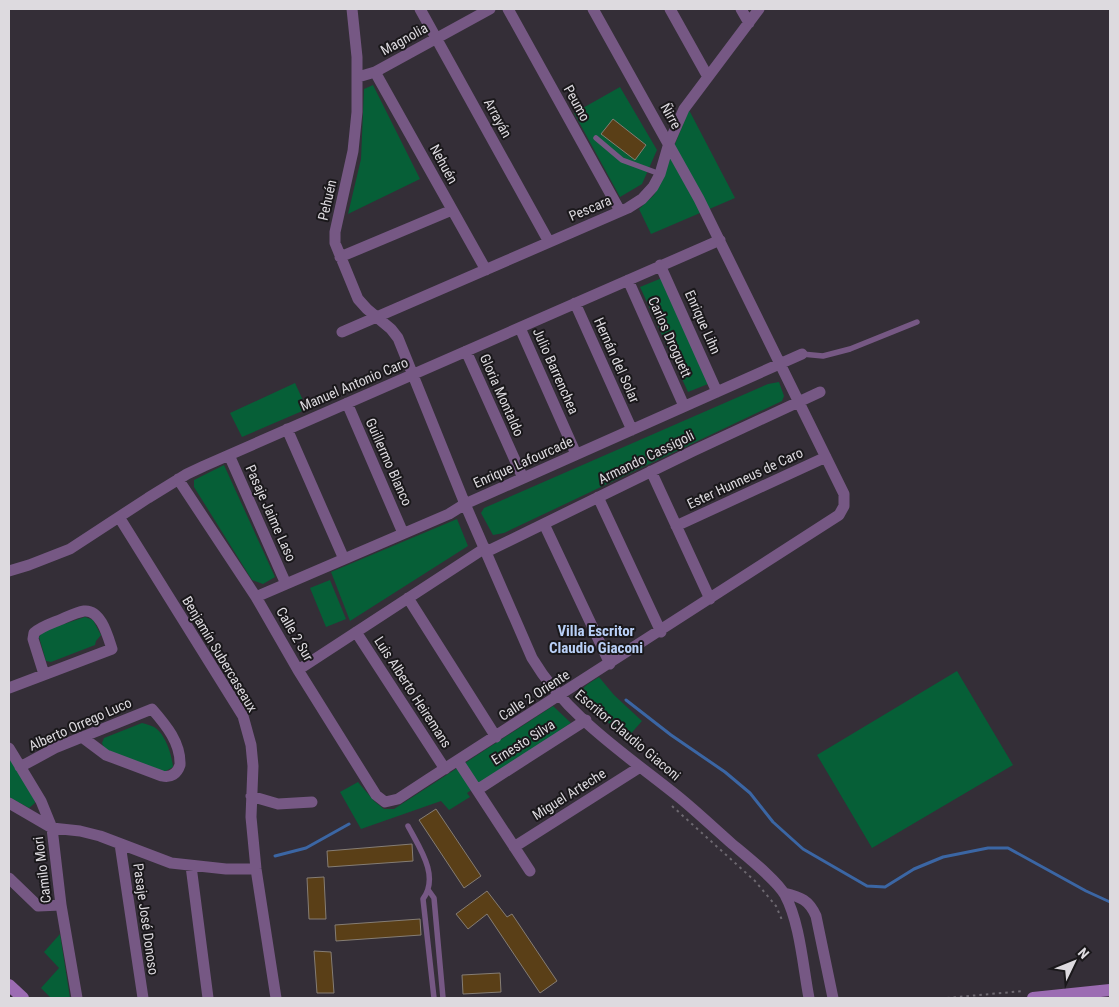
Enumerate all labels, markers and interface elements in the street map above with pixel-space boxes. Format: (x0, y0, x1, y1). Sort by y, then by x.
street label: Magnolia (378, 20, 430, 58)
street label: Peumo (561, 82, 593, 124)
street label: Arrayán (481, 96, 515, 140)
street label: Ñirre (657, 100, 686, 132)
street label: Nehuén (427, 142, 461, 186)
street label: Pehuén (315, 178, 339, 222)
street label: Pescara (566, 192, 614, 224)
street label: Enrique Lihn (682, 288, 724, 356)
street label: Carlos Droguett (645, 294, 695, 380)
street label: Hernán del Solar (591, 315, 643, 405)
street label: Julio Barrenchea (530, 325, 582, 417)
street label: Gloria Montaldo (477, 351, 527, 439)
street label: Manuel Antonio Caro (298, 354, 410, 414)
street label: Guillermo Blanco (363, 416, 415, 508)
street label: Armando Cassigoli (596, 427, 696, 487)
street label: Enrique Lafourcade (471, 433, 576, 491)
street label: Ester Hunneus de Caro (685, 444, 805, 512)
street label: Pasaje Jaime Laso (243, 462, 299, 564)
street label: Benjamín Subercaseaux (179, 593, 261, 715)
street label: Calle 2 Sur (273, 604, 317, 664)
district label: Villa Escritor Claudio Giaconi (549, 622, 643, 657)
street label: Luis Alberto Heiremans (371, 633, 455, 751)
street label: Calle 2 Oriente (496, 666, 573, 724)
street label: Escritor Claudio Giaconi (572, 686, 684, 784)
street label: Alberto Orrego Luco (26, 694, 134, 754)
street label: Ernesto Silva (488, 716, 558, 768)
street label: Miguel Arteche (529, 765, 609, 823)
street label: Camilo Mori (30, 836, 54, 904)
street label: Pasaje José Donoso (130, 862, 162, 976)
north arrow (1049, 937, 1099, 987)
text: N (1075, 945, 1092, 962)

